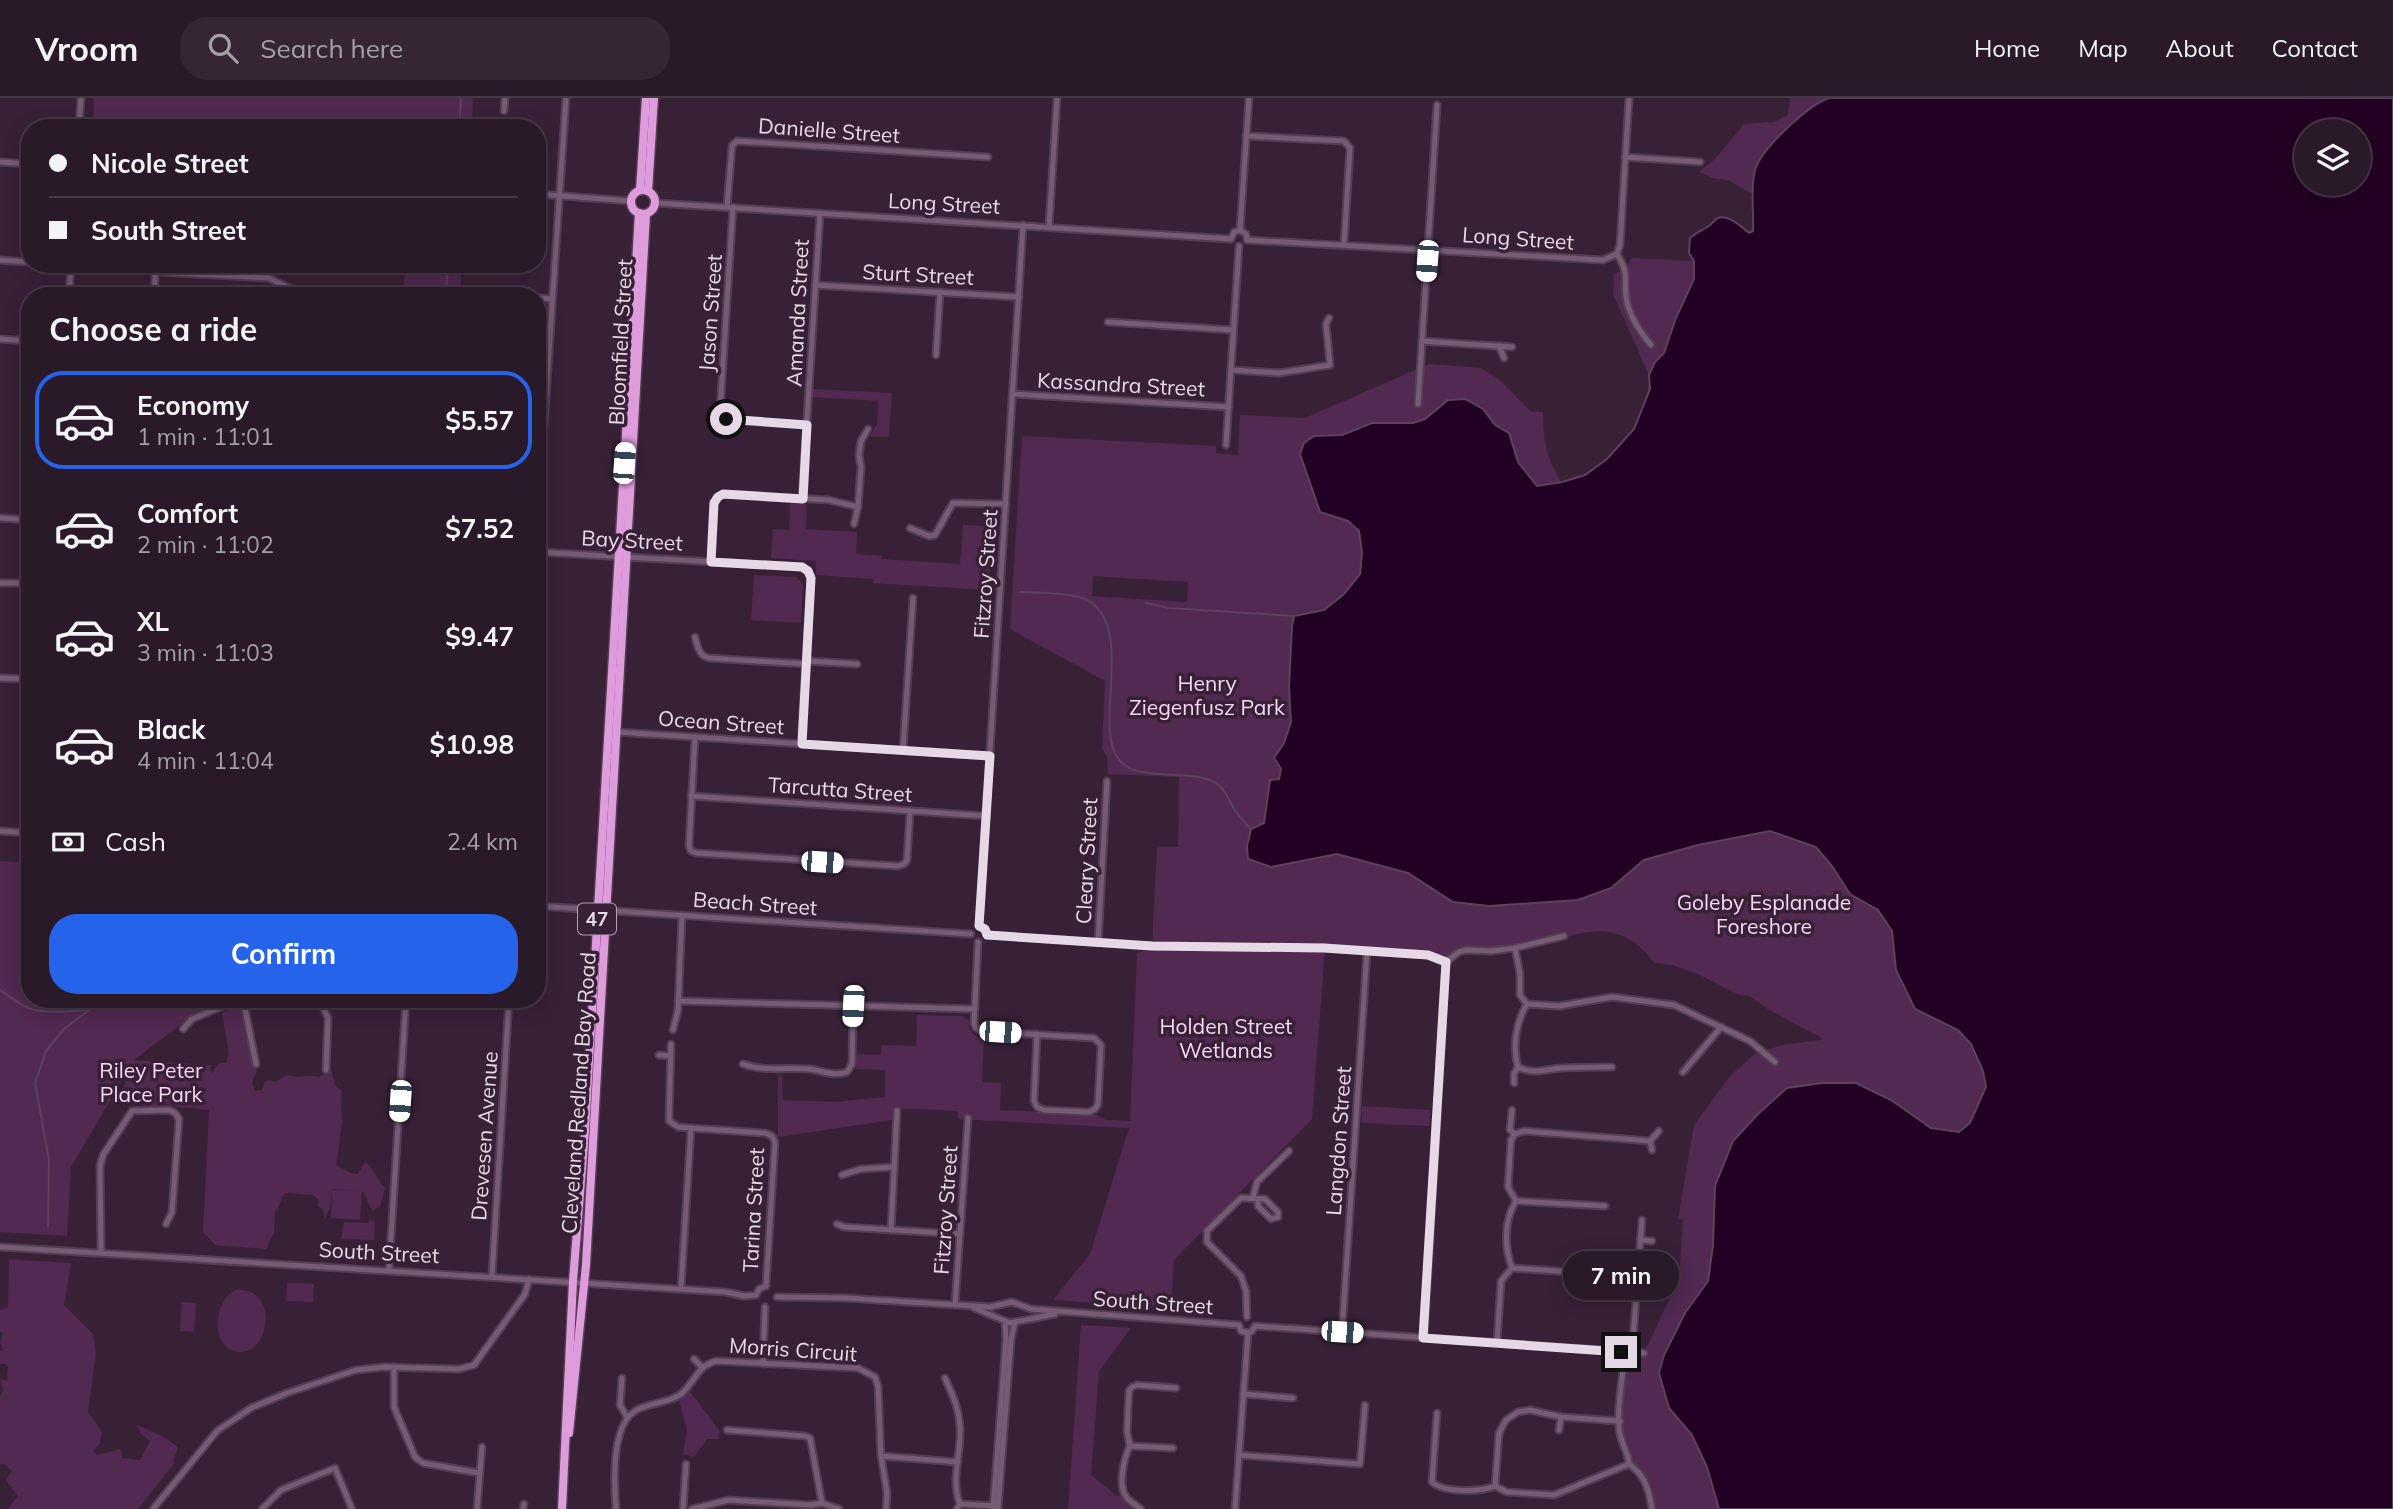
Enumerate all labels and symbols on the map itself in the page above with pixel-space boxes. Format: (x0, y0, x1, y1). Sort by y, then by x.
street label: Danielle Street (757, 112, 901, 148)
street label: Long Street (888, 187, 1001, 219)
street label: Long Street (1461, 221, 1575, 255)
street label: Amanda Street (780, 239, 814, 387)
car (1416, 239, 1439, 283)
street label: Jason Street (693, 253, 727, 373)
street label: Bloomfield Street (603, 258, 637, 426)
street label: Sturt Street (862, 258, 974, 290)
street label: Kassandra Street (1037, 367, 1206, 401)
route start (710, 403, 742, 435)
car (613, 441, 636, 485)
street label: Fitzroy Street (968, 509, 1002, 639)
street label: Bay Street (581, 524, 683, 556)
park label: Henry Ziegenfusz Park (1129, 670, 1285, 720)
street label: Ocean Street (657, 705, 785, 739)
street label: Tarcutta Street (767, 771, 913, 807)
street label: Cleary Street (1070, 797, 1102, 925)
car (801, 850, 844, 874)
street label: Beach Street (692, 886, 818, 920)
park label: Goleby Esplanade Foreshore (1677, 889, 1851, 939)
road number: 47 (578, 904, 616, 934)
street label: Cleveland Redland Bay Road (555, 951, 601, 1235)
car (842, 984, 865, 1028)
park label: Holden Street Wetlands (1160, 1013, 1292, 1063)
car (979, 1020, 1022, 1044)
street label: Drevesen Avenue (465, 1050, 503, 1221)
park label: Riley Peter Place Park (99, 1057, 203, 1107)
street label: Langdon Street (1320, 1065, 1356, 1216)
car (389, 1079, 412, 1123)
street label: Fitzroy Street (928, 1145, 962, 1275)
street label: Tarina Street (737, 1147, 769, 1273)
street label: South Street (318, 1236, 440, 1268)
callout: 7 min (1563, 1250, 1679, 1300)
street label: South Street (1092, 1285, 1214, 1319)
car (1321, 1320, 1364, 1344)
street label: Morris Circuit (728, 1332, 858, 1366)
route end (1605, 1336, 1637, 1368)

